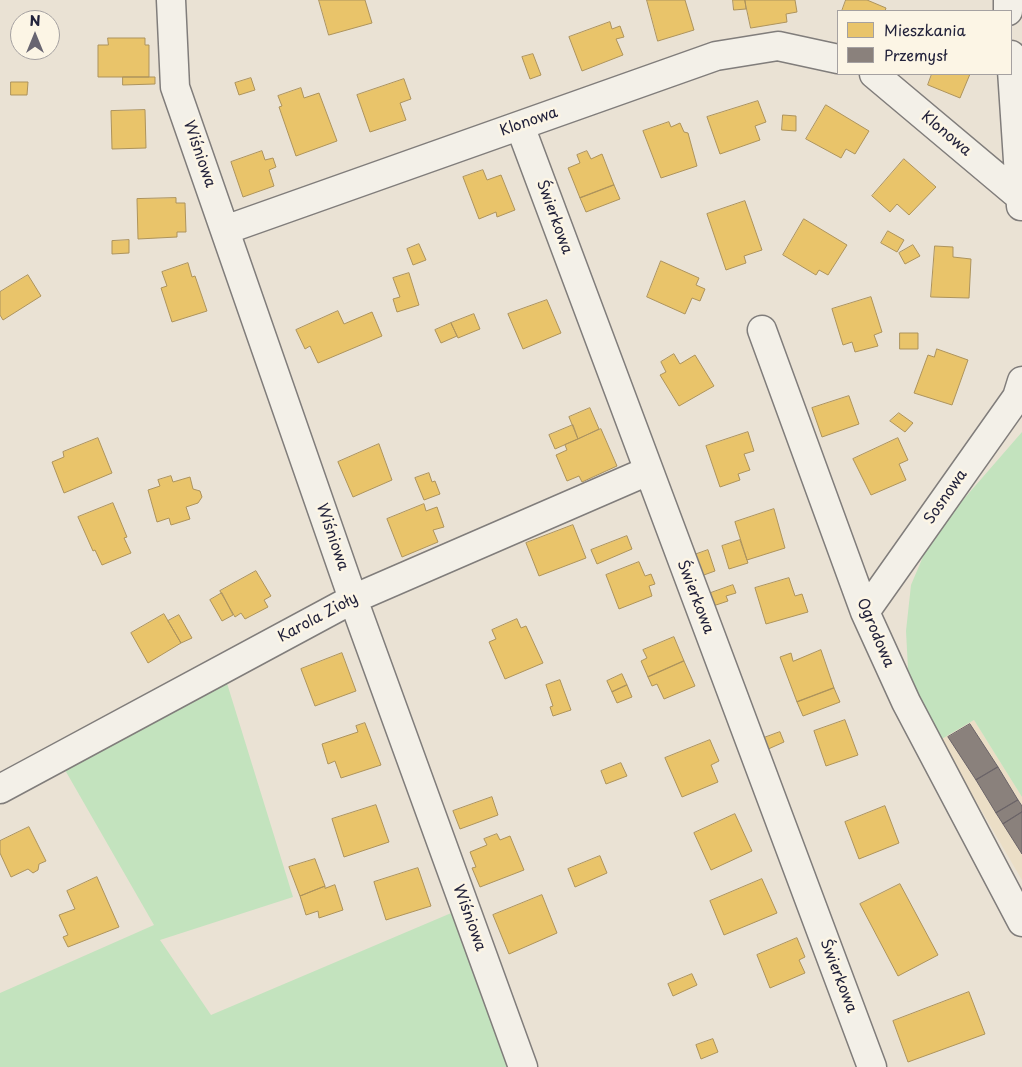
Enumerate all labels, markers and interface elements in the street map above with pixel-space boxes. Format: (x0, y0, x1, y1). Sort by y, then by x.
north arrow (10, 10, 60, 60)
text: N (29, 10, 41, 31)
legend (837, 10, 1012, 75)
text: Mieszkania (884, 18, 966, 41)
text: Przemysł (884, 43, 947, 66)
street label: Klonowa (498, 104, 560, 140)
street label: Klonowa (917, 108, 975, 160)
street label: Wiśniowa (179, 118, 219, 190)
street label: Świerkowa (532, 177, 576, 257)
street label: Sosnowa (921, 466, 971, 528)
street label: Wiśniowa (312, 501, 352, 573)
street label: Świerkowa (673, 558, 717, 636)
street label: Karola Zioły (275, 589, 361, 647)
street label: Ogrodowa (852, 596, 898, 670)
street label: Wiśniowa (449, 882, 489, 954)
street label: Świerkowa (816, 937, 860, 1015)

